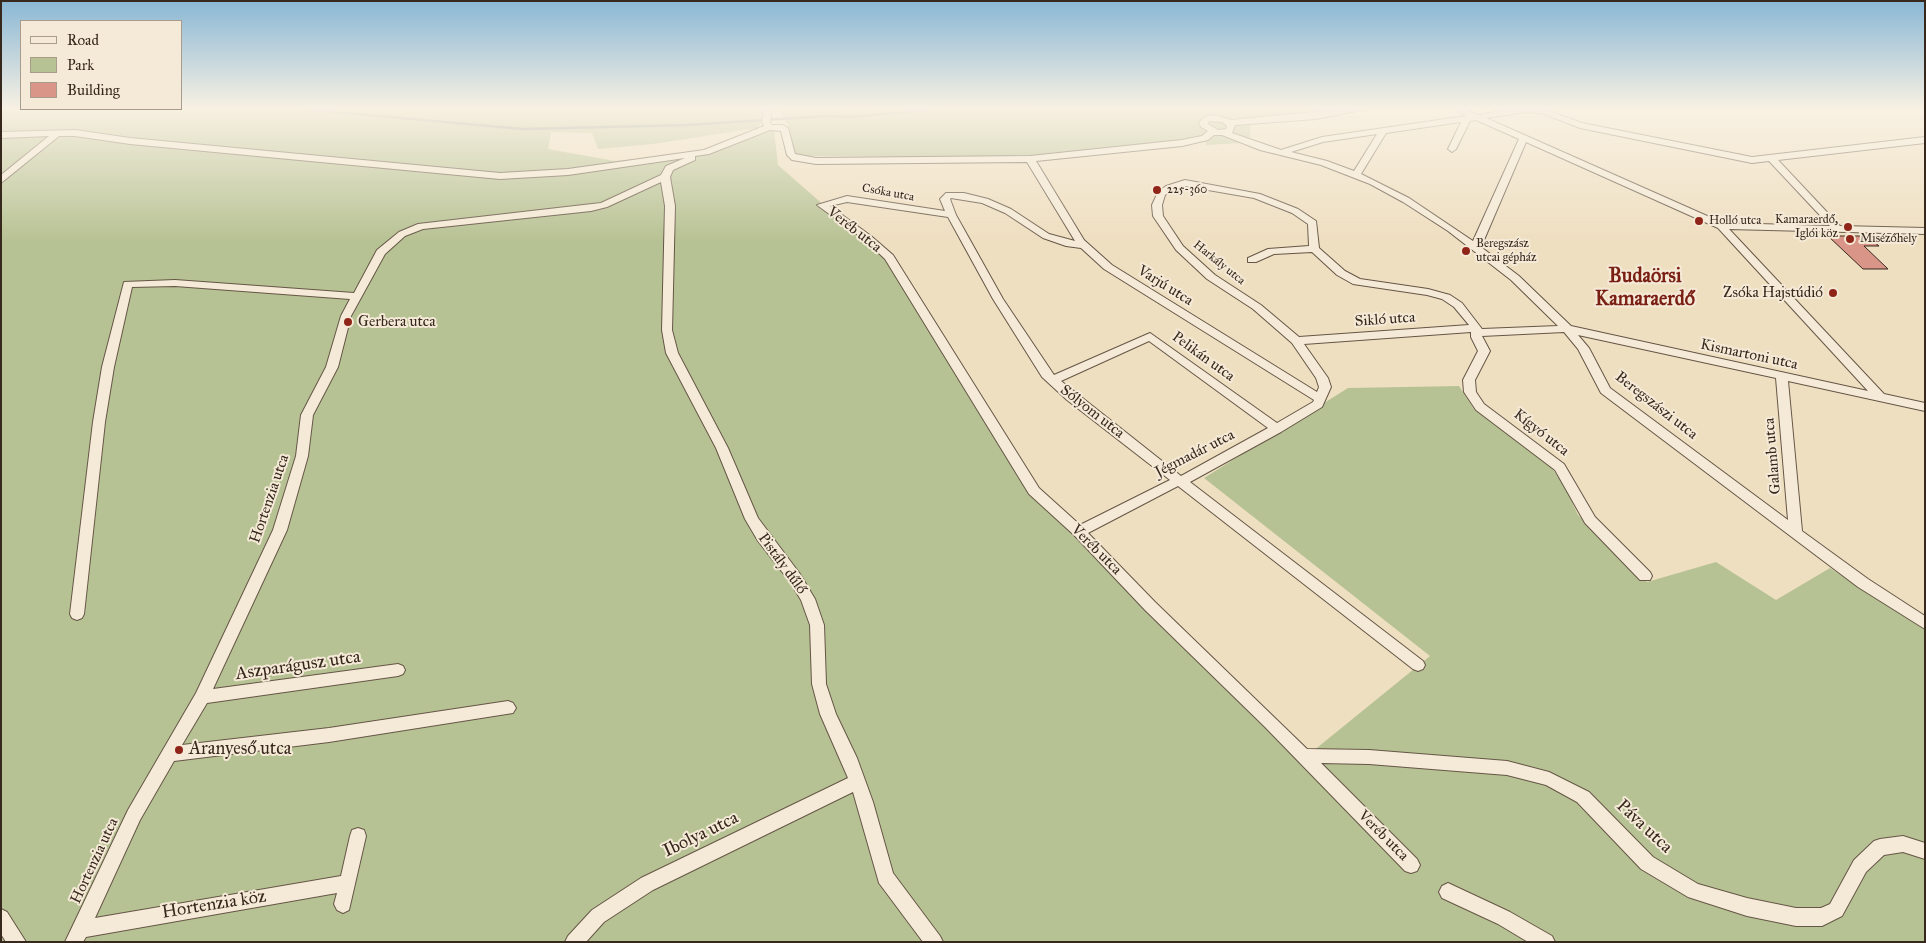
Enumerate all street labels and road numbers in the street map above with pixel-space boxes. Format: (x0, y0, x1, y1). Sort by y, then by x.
street label: Csóka utca (861, 181, 915, 205)
street label: Veréb utca (823, 203, 885, 257)
street label: Harkály utca (1190, 238, 1248, 288)
street label: Varjú utca (1134, 262, 1196, 310)
street label: Sikló utca (1354, 309, 1416, 331)
street label: Pelikán utca (1168, 328, 1238, 386)
street label: Kismartoni utca (1699, 336, 1799, 374)
street label: Beregszászi utca (1611, 368, 1701, 444)
street label: Sólyom utca (1056, 381, 1128, 443)
street label: Kígyó utca (1510, 406, 1572, 460)
street label: Galamb utca (1761, 417, 1785, 495)
street label: Jégmadár utca (1152, 426, 1238, 482)
street label: Hortenzia utca (246, 452, 294, 546)
street label: Veréb utca (1067, 521, 1125, 579)
street label: Pistály dűlő (754, 530, 810, 598)
street label: Aszparágusz utca (234, 647, 362, 685)
street label: Páva utca (1612, 796, 1676, 858)
street label: Veréb utca (1354, 807, 1412, 865)
street label: Ibolya utca (660, 808, 742, 862)
street label: Hortenzia utca (67, 815, 123, 907)
street label: Hortenzia köz (160, 886, 268, 924)

